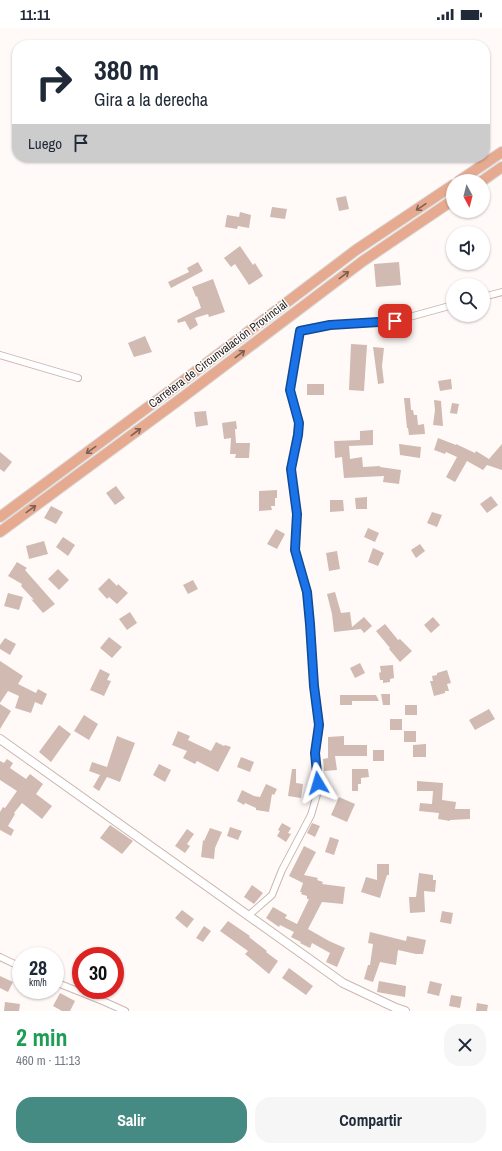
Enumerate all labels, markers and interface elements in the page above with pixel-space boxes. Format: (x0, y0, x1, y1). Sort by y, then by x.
text: 11:11 (20, 4, 50, 25)
text: 380 m (94, 51, 159, 89)
icon: right (28, 56, 80, 108)
text: Gira a la derecha (94, 87, 208, 112)
icon: arrive (70, 132, 92, 154)
text: Luego (28, 133, 62, 154)
north arrow (446, 174, 490, 218)
map controls (446, 174, 490, 322)
one-way arrow (415, 203, 426, 211)
button: sound (446, 226, 490, 270)
one-way arrow (338, 271, 349, 280)
button: search (446, 278, 490, 322)
street label: Carretera de Circunvalación Provincial (145, 296, 291, 412)
pin (378, 304, 412, 338)
icon: arrive (384, 310, 406, 332)
one-way arrow (234, 350, 245, 358)
one-way arrow (130, 428, 141, 436)
one-way arrow (85, 446, 96, 454)
one-way arrow (26, 505, 37, 513)
position arrow (297, 762, 339, 804)
speed limit sign: 30 (72, 947, 124, 999)
text: 28 (29, 954, 47, 981)
text: km/h (29, 976, 47, 989)
text: 2 min (16, 1021, 67, 1053)
button: close (444, 1024, 486, 1066)
text: 460 m · 11:13 (16, 1052, 80, 1069)
button: Salir (16, 1097, 247, 1143)
button: Compartir (255, 1097, 486, 1143)

